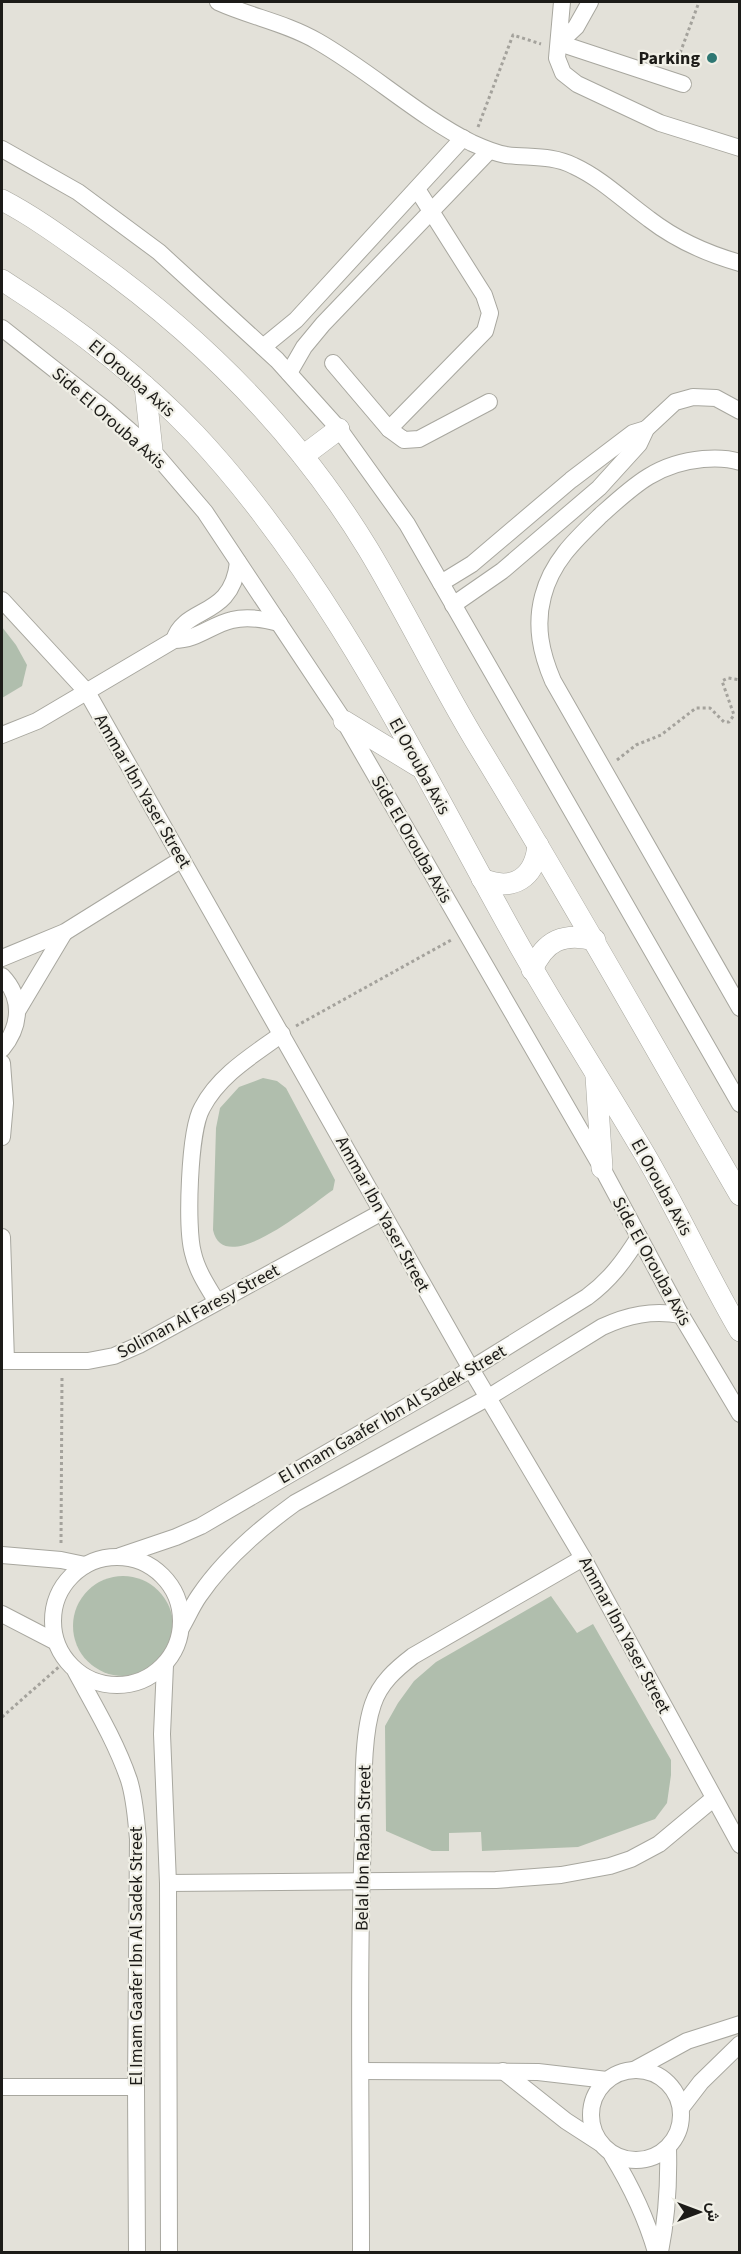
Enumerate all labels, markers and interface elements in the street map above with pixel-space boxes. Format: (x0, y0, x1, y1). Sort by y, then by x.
place label: Parking (638, 46, 700, 71)
marker: Parking (705, 51, 719, 65)
street label: El Orouba Axis (83, 334, 180, 423)
street label: Side El Orouba Axis (46, 362, 171, 475)
street label: Ammar Ibn Yaser Street (88, 709, 197, 873)
street label: El Orouba Axis (383, 713, 457, 819)
street label: Side El Orouba Axis (365, 771, 458, 908)
street label: Ammar Ibn Yaser Street (329, 1132, 436, 1297)
street label: El Orouba Axis (625, 1134, 699, 1240)
street label: Side El Orouba Axis (606, 1192, 697, 1330)
street label: Soliman Al Faresy Street (113, 1258, 284, 1365)
street label: El Imam Gaafer Ibn Al Sadek Street (274, 1339, 511, 1490)
street label: Ammar Ibn Yaser Street (573, 1552, 677, 1718)
street label: Belal Ibn Rabah Street (350, 1765, 377, 1931)
street label: El Imam Gaafer Ibn Al Sadek Street (124, 1826, 149, 2086)
north arrow (669, 2182, 729, 2242)
text: ش (702, 2202, 724, 2222)

